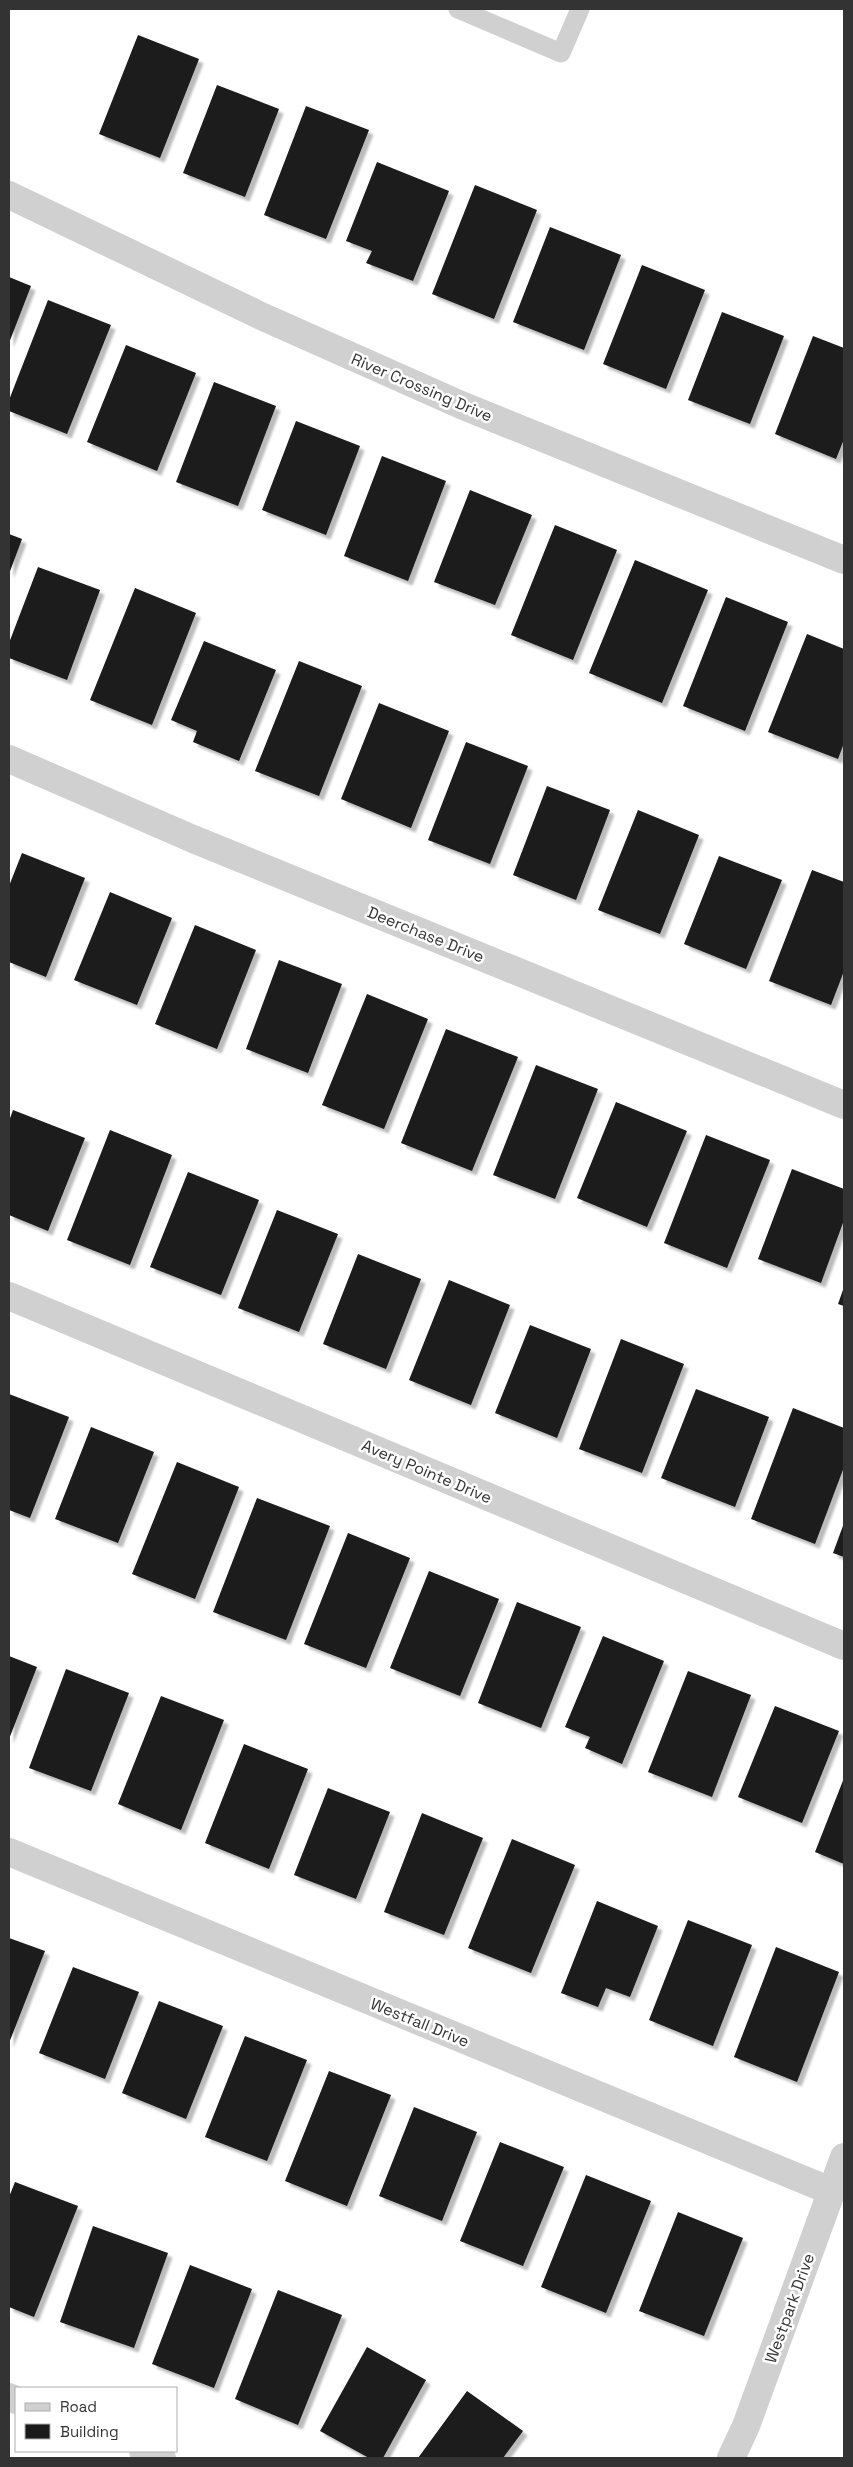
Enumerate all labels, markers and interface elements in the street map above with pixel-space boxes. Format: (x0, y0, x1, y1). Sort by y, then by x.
street label: River Crossing Drive (348, 348, 495, 427)
street label: Deerchase Drive (364, 901, 487, 967)
street label: Avery Pointe Drive (359, 1435, 495, 1508)
street label: Westfall Drive (367, 1993, 472, 2052)
street label: Westpark Drive (760, 2250, 819, 2366)
legend (15, 2387, 178, 2452)
text: Road (60, 2397, 97, 2416)
text: Building (60, 2422, 119, 2441)

